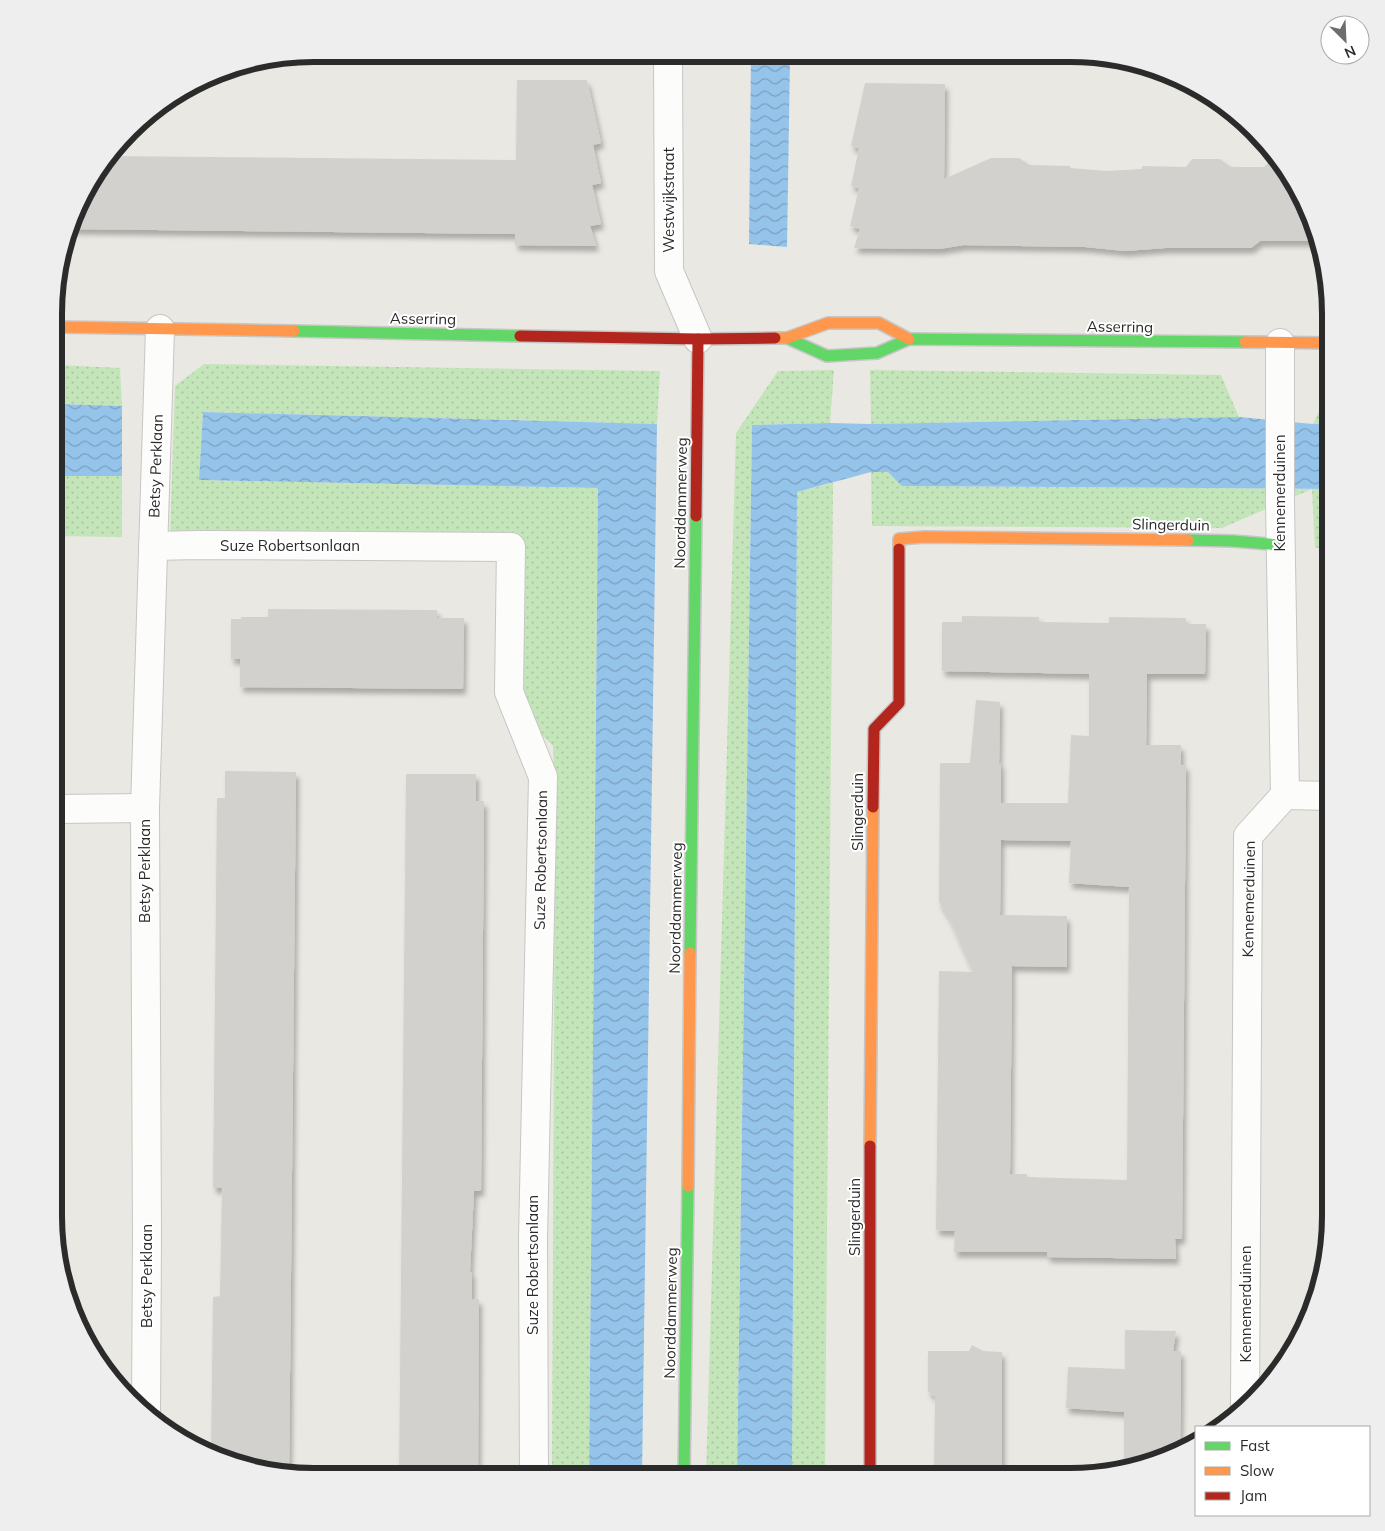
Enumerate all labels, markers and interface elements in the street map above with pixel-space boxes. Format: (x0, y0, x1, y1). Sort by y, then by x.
north arrow (1320, 15, 1370, 65)
text: N (1342, 42, 1359, 62)
street label: Westwijkstraat (659, 147, 678, 253)
street label: Asserring (390, 308, 456, 329)
street label: Asserring (1087, 316, 1153, 337)
street label: Betsy Perklaan (144, 414, 167, 518)
street label: Kennemerduinen (1270, 435, 1289, 551)
street label: Noorddammerweg (670, 437, 691, 569)
street label: Slingerduin (1132, 514, 1210, 535)
street label: Suze Robertsonlaan (220, 536, 360, 555)
street label: Slingerduin (848, 773, 867, 851)
street label: Suze Robertsonlaan (530, 790, 551, 930)
street label: Betsy Perklaan (135, 819, 154, 923)
street label: Kennemerduinen (1238, 840, 1259, 958)
street label: Noorddammerweg (665, 842, 686, 974)
street label: Slingerduin (845, 1178, 864, 1256)
street label: Suze Robertsonlaan (523, 1195, 542, 1335)
street label: Betsy Perklaan (137, 1224, 156, 1328)
street label: Kennemerduinen (1236, 1246, 1255, 1362)
street label: Noorddammerweg (660, 1247, 681, 1379)
legend (1195, 1426, 1370, 1516)
text: Fast (1240, 1436, 1270, 1455)
text: Slow (1240, 1461, 1274, 1480)
text: Jam (1240, 1486, 1267, 1505)

